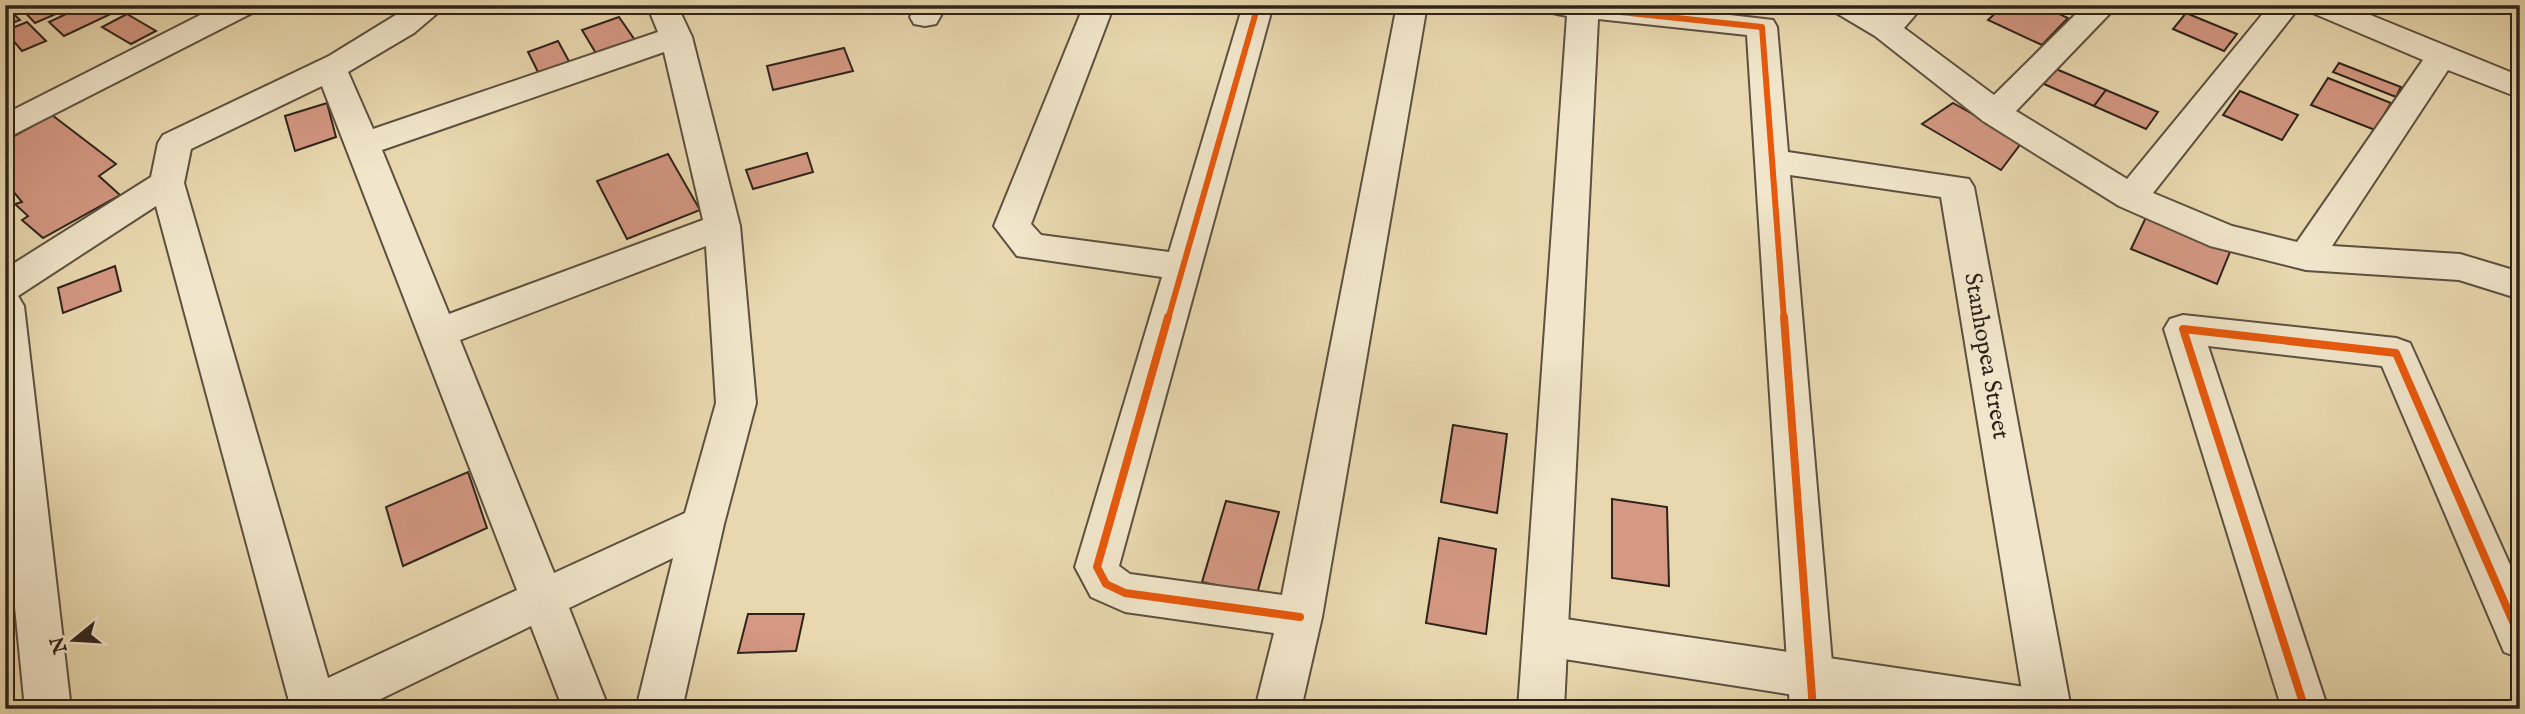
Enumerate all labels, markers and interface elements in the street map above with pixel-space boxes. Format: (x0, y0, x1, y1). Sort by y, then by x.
street label: Stanhopea Street (1956, 270, 2016, 442)
north arrow (38, 606, 108, 676)
text: N (46, 633, 74, 657)

